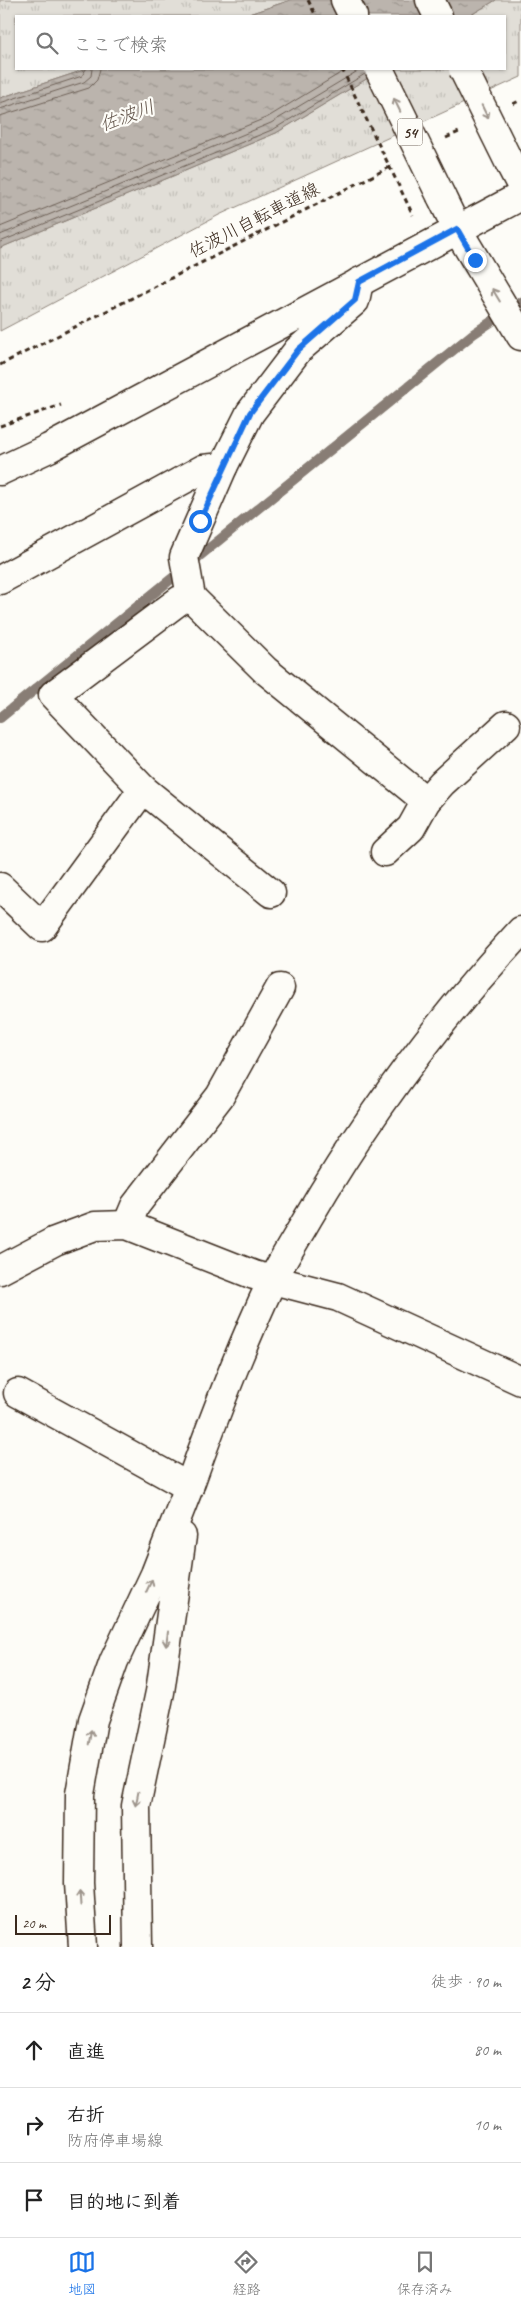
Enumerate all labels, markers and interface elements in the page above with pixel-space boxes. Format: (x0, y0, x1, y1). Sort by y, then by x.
search box (15, 15, 506, 70)
icon: search (33, 29, 61, 57)
text: ここで検索 (73, 33, 168, 57)
water label: 佐波川 (96, 95, 158, 137)
one-way arrow (392, 98, 401, 113)
one-way arrow (480, 105, 490, 120)
road number: 54 (398, 118, 422, 146)
street label: 佐波川自転車道線 (185, 178, 323, 262)
route end (464, 249, 487, 272)
one-way arrow (491, 288, 501, 302)
route start (189, 510, 212, 533)
one-way arrow (145, 1579, 155, 1594)
one-way arrow (162, 1631, 172, 1647)
one-way arrow (86, 1729, 96, 1745)
one-way arrow (132, 1791, 142, 1807)
one-way arrow (75, 1891, 84, 1907)
scale bar (15, 1912, 111, 1935)
text: 20 m (22, 1915, 46, 1932)
text: 2 分 (20, 1969, 56, 1995)
text: 徒歩 · 90 m (431, 1972, 501, 1992)
icon: ahead (20, 2036, 48, 2064)
text: 直進 (67, 2040, 105, 2064)
text: 80 m (474, 2040, 501, 2060)
text: 右折 (67, 2103, 105, 2127)
icon: right (20, 2111, 48, 2139)
text: 10 m (474, 2115, 501, 2135)
text: 防府停車場線 (67, 2131, 163, 2151)
icon: arrive (20, 2186, 48, 2214)
text: 目的地に到着 (67, 2190, 181, 2214)
tab: 地図 (68, 2248, 96, 2298)
tab: 経路 (232, 2248, 260, 2298)
tab: 保存済み (397, 2248, 453, 2298)

